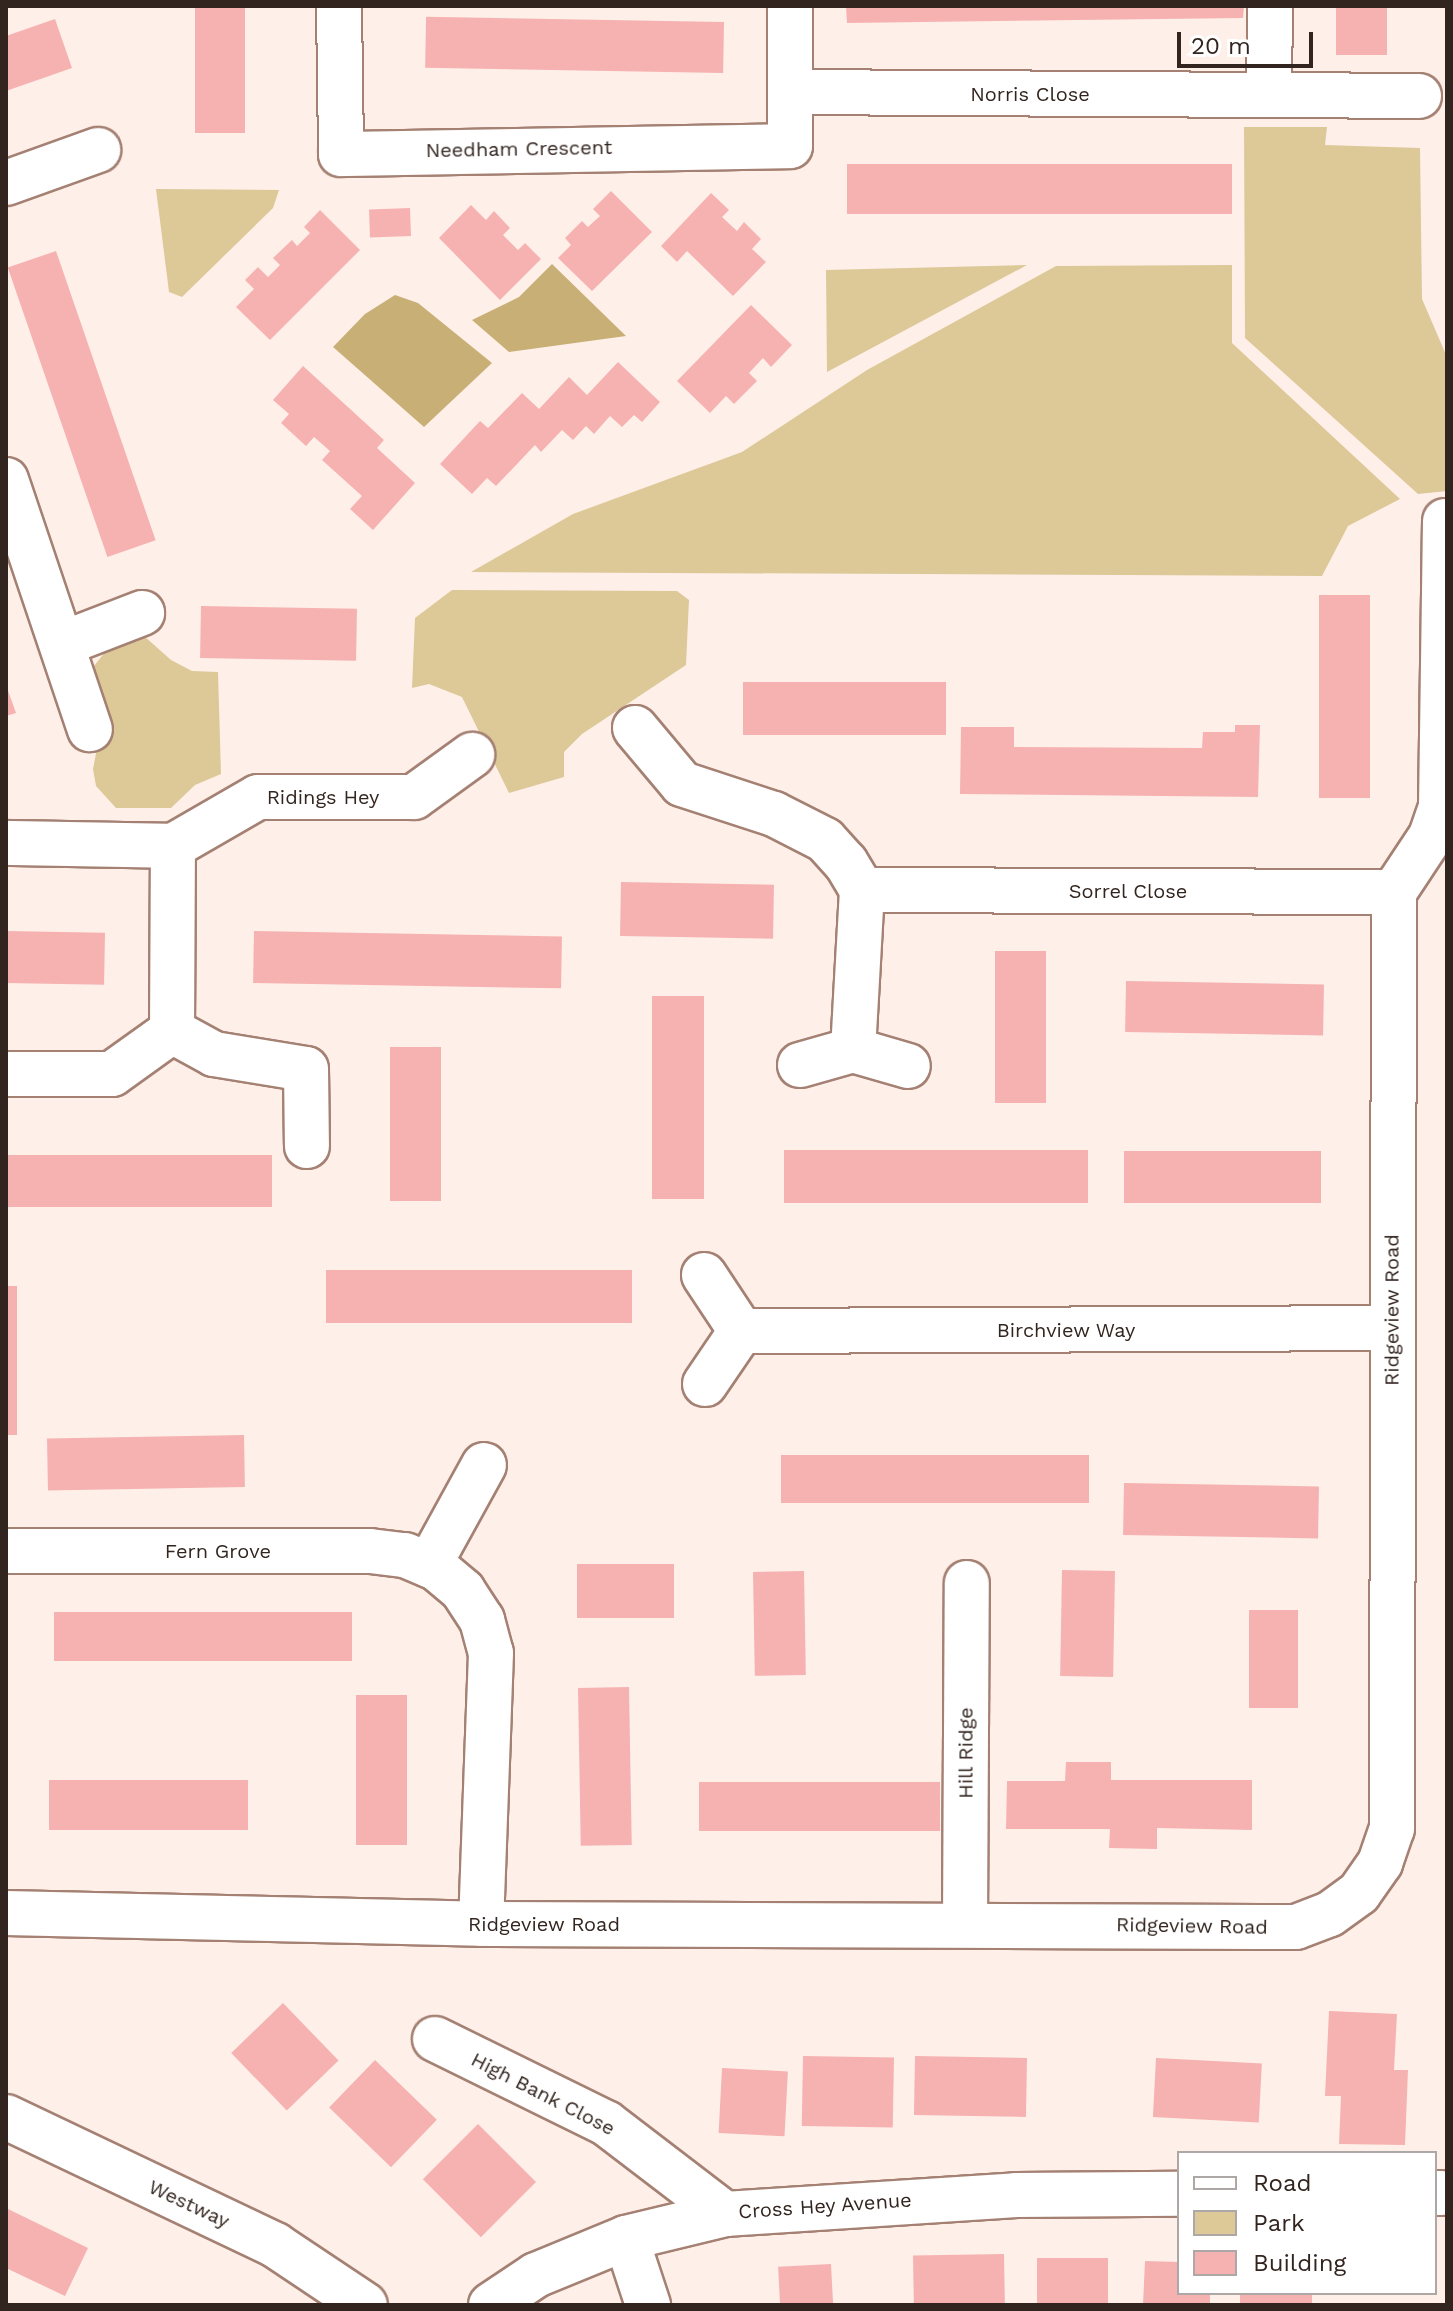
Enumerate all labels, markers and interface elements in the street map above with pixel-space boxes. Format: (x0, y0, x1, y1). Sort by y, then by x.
scale bar (1181, 16, 1317, 66)
text: 20 m (1191, 32, 1251, 60)
street label: Norris Close (970, 82, 1090, 106)
street label: Needham Crescent (425, 135, 613, 163)
street label: Ridings Hey (267, 785, 379, 809)
street label: Sorrel Close (1068, 879, 1188, 903)
street label: Ridgeview Road (1380, 1234, 1404, 1386)
street label: Birchview Way (996, 1318, 1136, 1342)
street label: Fern Grove (165, 1539, 271, 1563)
street label: Hill Ridge (954, 1707, 978, 1799)
street label: Ridgeview Road (468, 1912, 620, 1936)
street label: Ridgeview Road (1116, 1913, 1268, 1939)
street label: High Bank Close (467, 2047, 619, 2141)
legend (1177, 2151, 1437, 2295)
text: Road (1253, 2169, 1312, 2197)
street label: Westway (145, 2175, 233, 2233)
street label: Cross Hey Avenue (737, 2188, 913, 2224)
text: Park (1253, 2209, 1305, 2237)
text: Building (1253, 2249, 1346, 2277)

